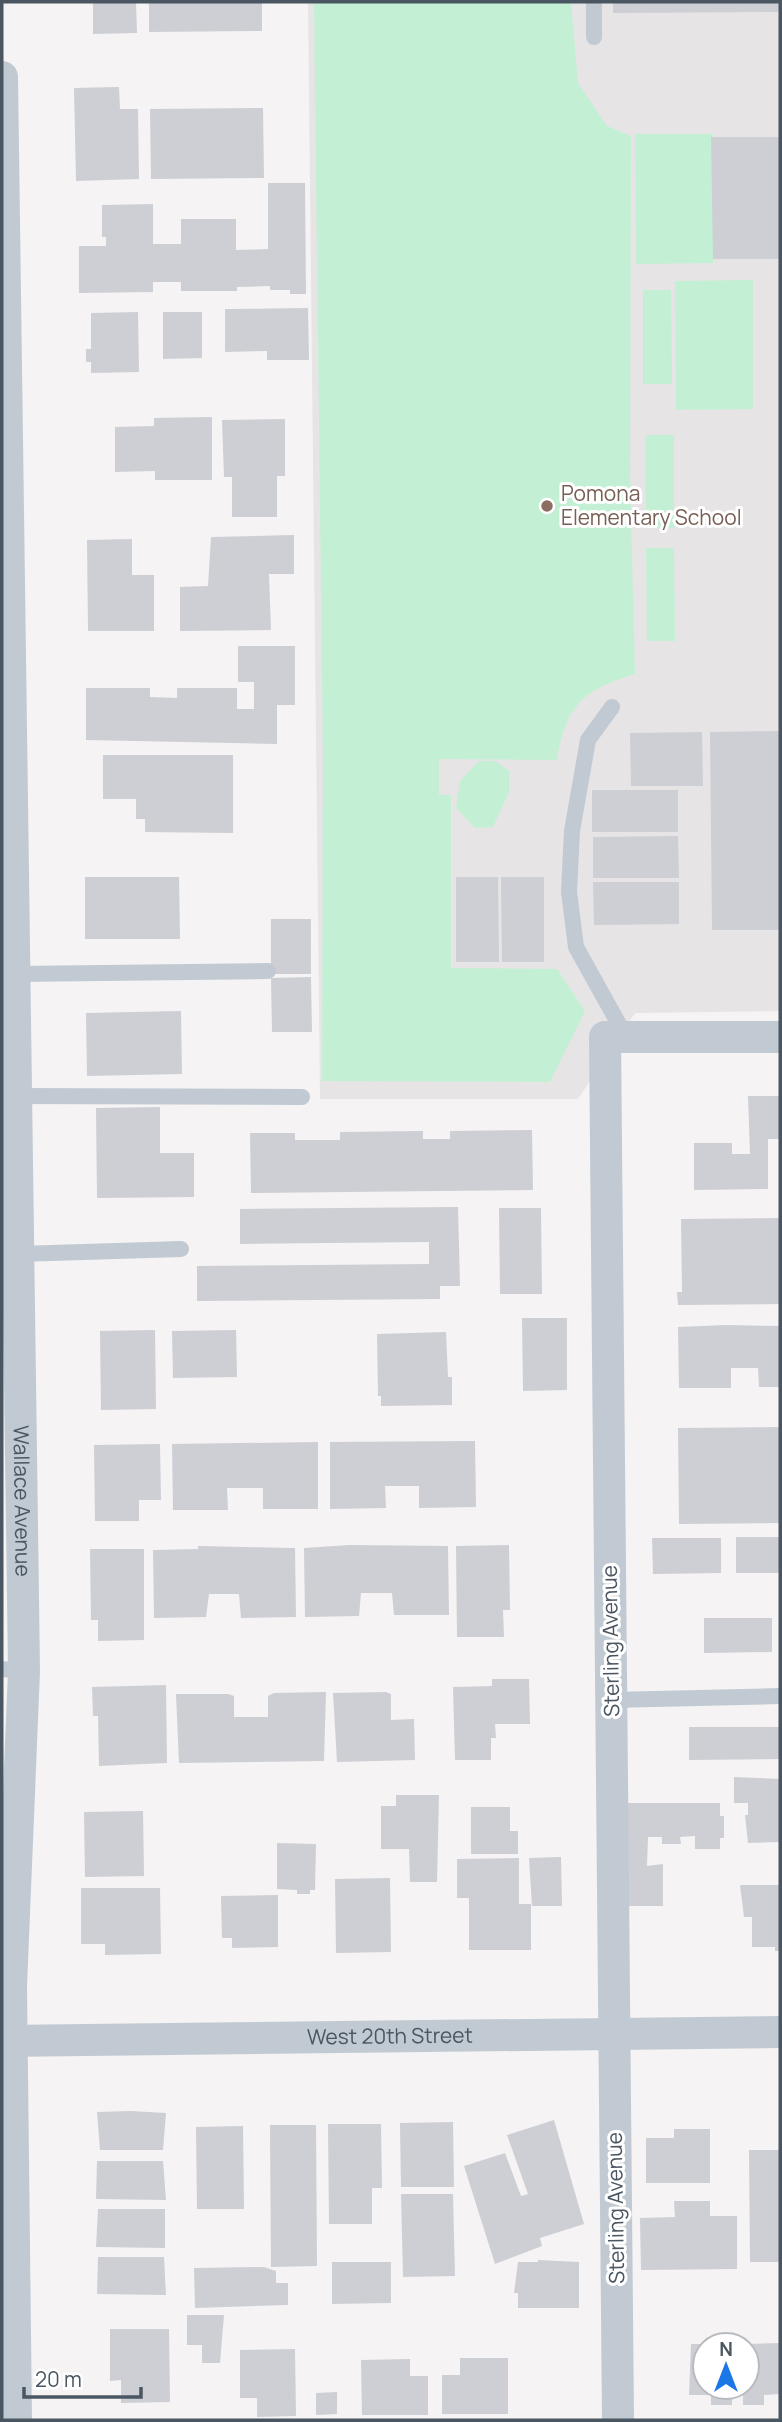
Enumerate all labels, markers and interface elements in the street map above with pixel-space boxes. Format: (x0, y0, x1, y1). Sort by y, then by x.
place label: Pomona Elementary School (561, 479, 742, 531)
marker: Pomona Elementary School (539, 498, 555, 514)
street label: Wallace Avenue (8, 1425, 38, 1577)
street label: Sterling Avenue (595, 1565, 625, 1717)
street label: West 20th Street (307, 2021, 473, 2050)
street label: Sterling Avenue (600, 2132, 630, 2284)
north arrow (691, 2331, 761, 2401)
text: N (719, 2336, 733, 2362)
scale bar (24, 2356, 142, 2400)
text: 20 m (35, 2365, 82, 2393)

